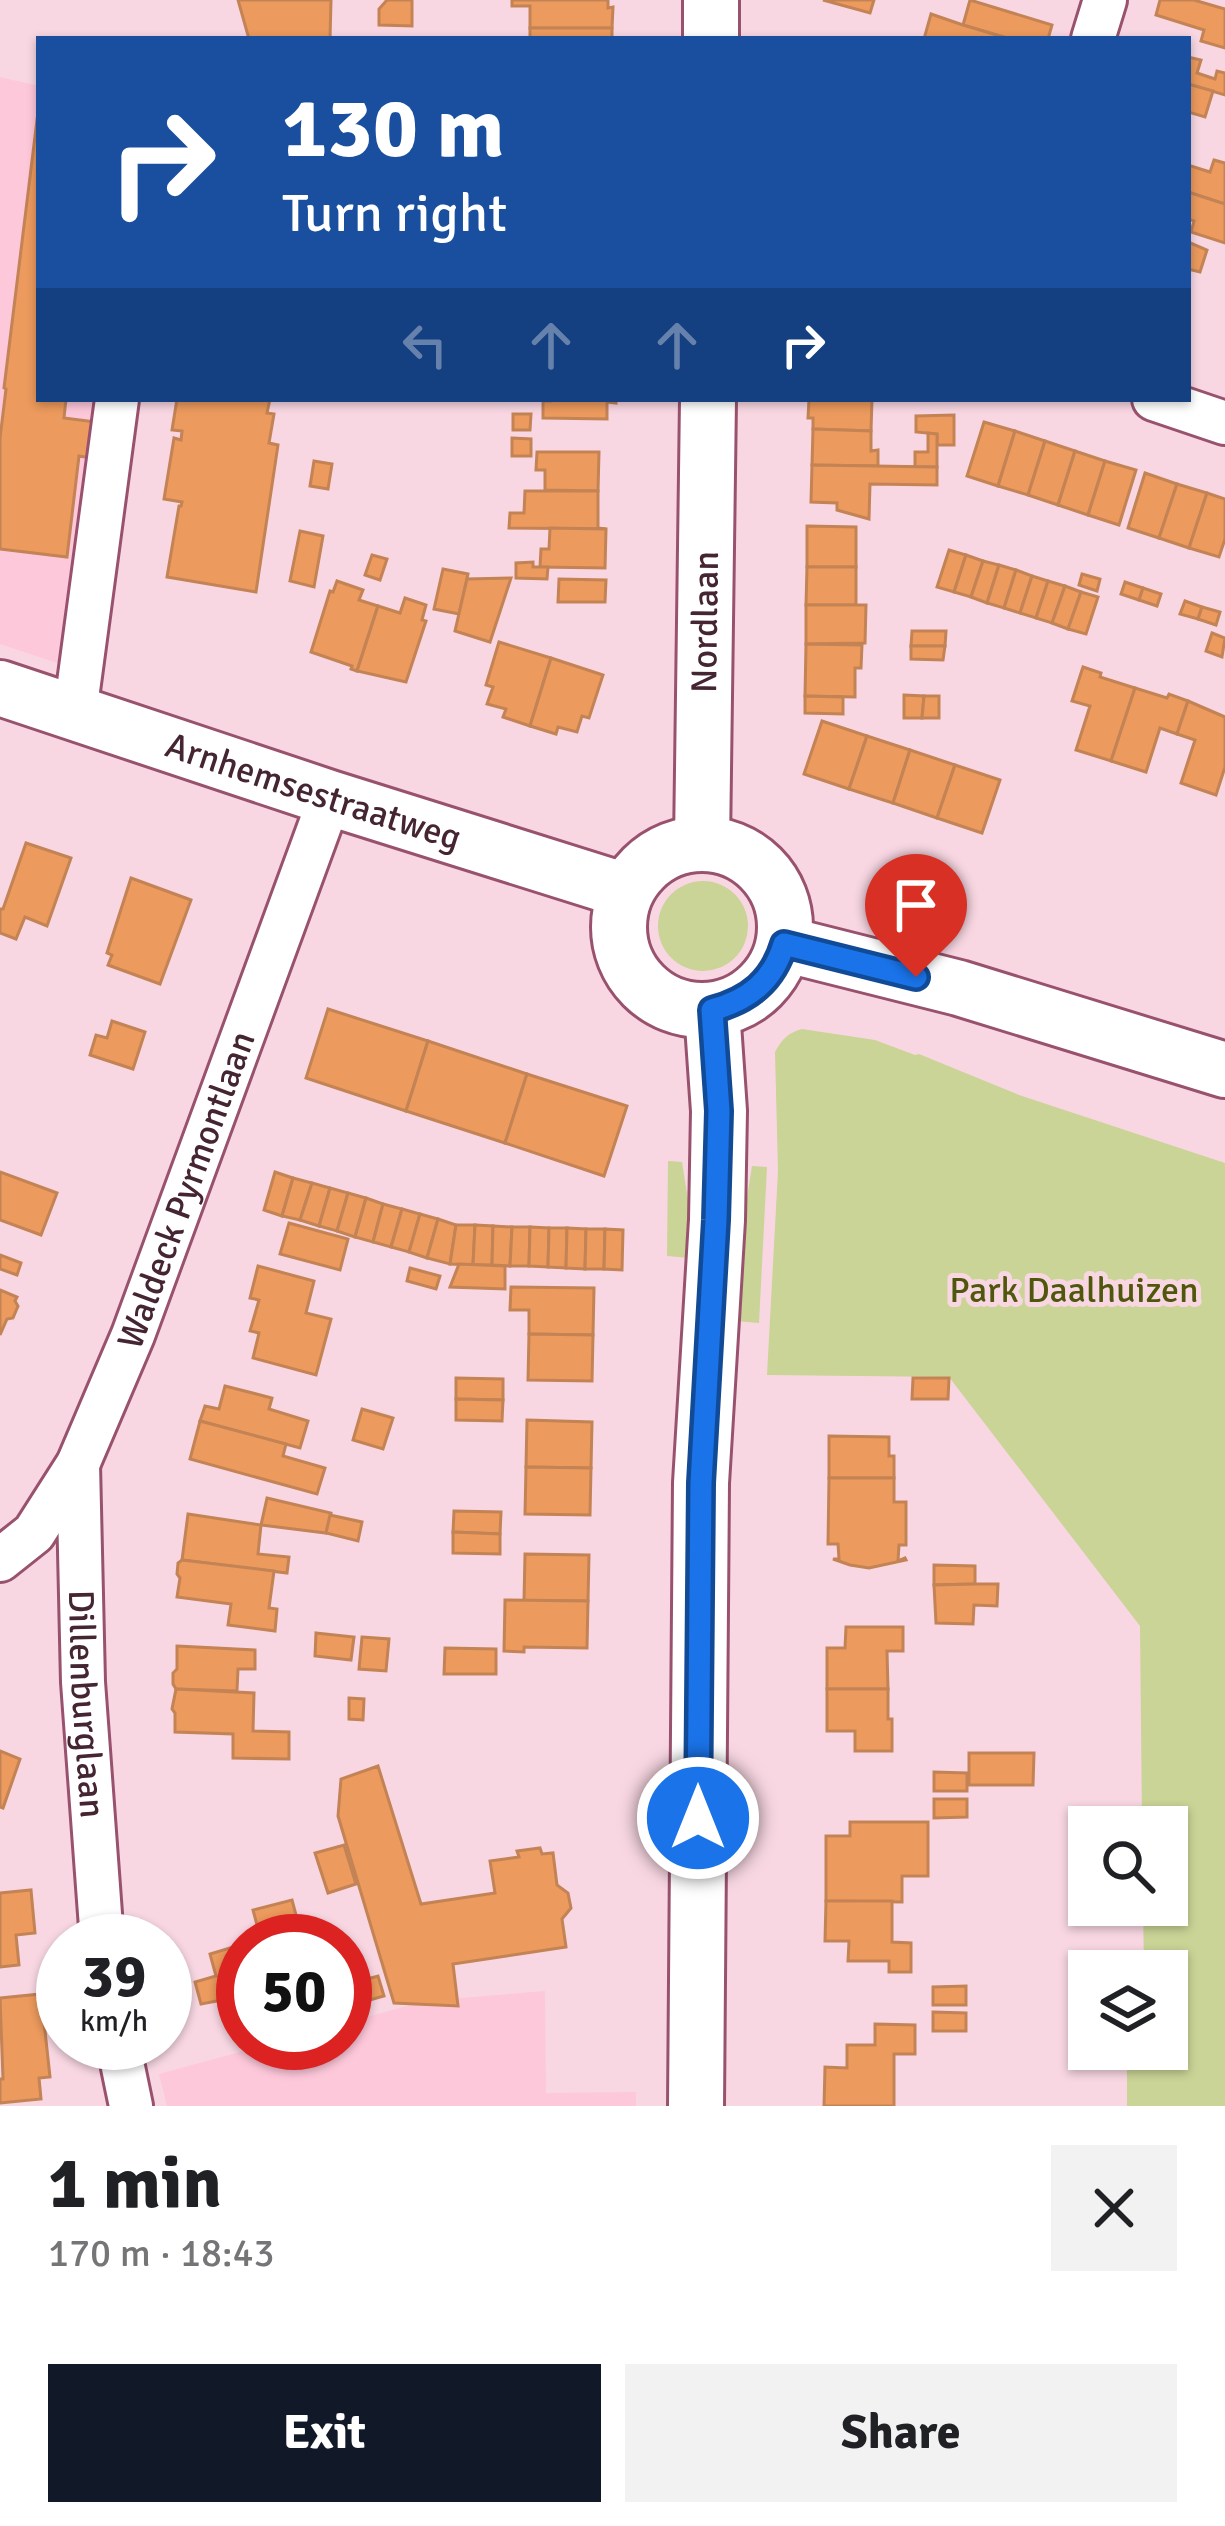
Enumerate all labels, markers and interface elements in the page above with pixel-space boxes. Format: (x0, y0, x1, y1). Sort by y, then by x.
text: 130 m (282, 77, 504, 181)
icon: right (84, 84, 240, 240)
text: Turn right (282, 180, 507, 247)
icon: left (392, 312, 458, 378)
icon: ahead (518, 312, 584, 378)
icon: ahead (644, 312, 710, 378)
icon: right (770, 312, 836, 378)
street label: Nordlaan (682, 551, 728, 693)
street label: Arnhemsestraatweg (160, 722, 467, 860)
pin (865, 854, 967, 977)
icon: arrive (883, 872, 949, 938)
street label: Waldeck Pyrmontlaan (107, 1025, 265, 1355)
park label: Park Daalhuizen (949, 1268, 1199, 1313)
street label: Dillenburglaan (58, 1589, 115, 1820)
position arrow (635, 1755, 761, 1881)
map controls (1068, 1806, 1188, 2070)
button: search (1068, 1806, 1188, 1926)
speed limit sign: 50 (216, 1914, 372, 2070)
text: 39 (82, 1940, 146, 2014)
button: layers (1068, 1950, 1188, 2070)
text: km/h (80, 2003, 148, 2040)
text: 1 min (48, 2139, 222, 2228)
button: close (1051, 2145, 1177, 2271)
text: 170 m · 18:43 (48, 2229, 275, 2277)
button: Exit (48, 2364, 601, 2502)
button: Share (625, 2364, 1177, 2502)

